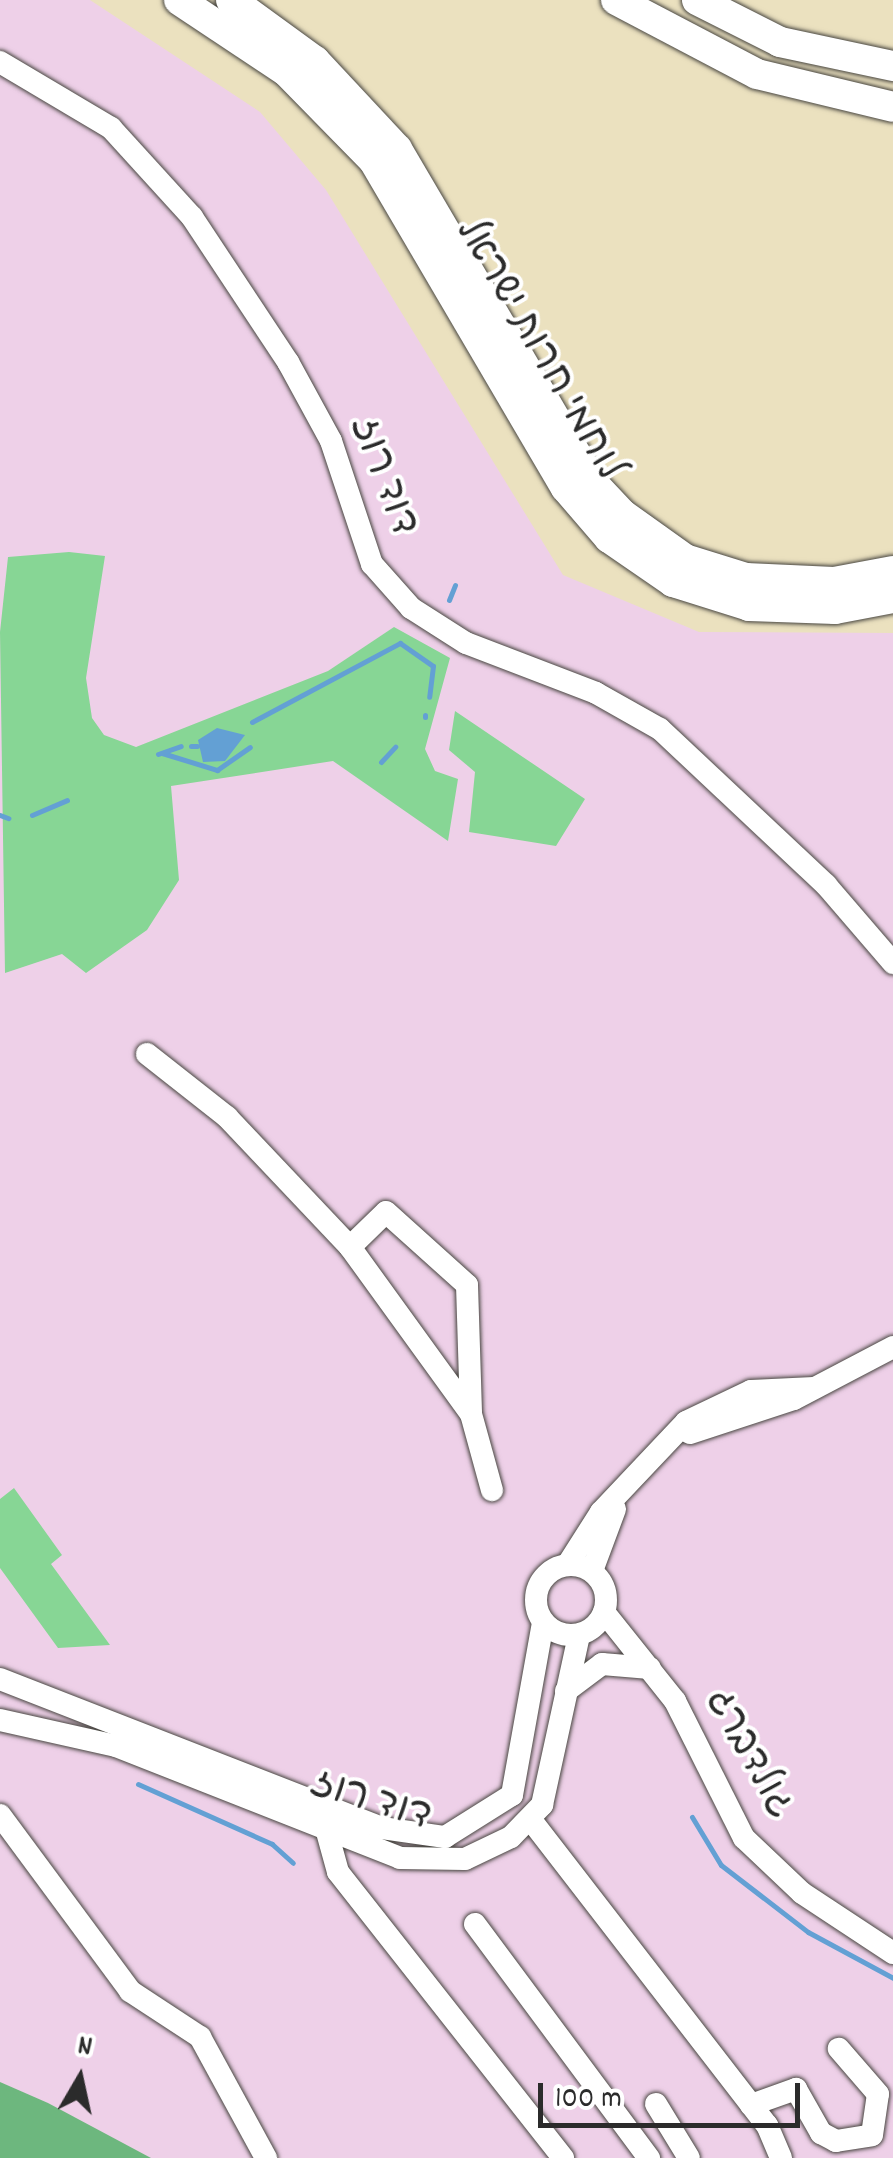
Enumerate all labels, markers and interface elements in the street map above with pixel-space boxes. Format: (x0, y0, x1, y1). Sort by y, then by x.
street label: לוחמי חרות ישראל (443, 212, 631, 490)
street label: דוד רוז (336, 411, 426, 543)
street label: גולדברג (692, 1682, 802, 1828)
street label: דוד רוז (304, 1762, 436, 1844)
north arrow (30, 2028, 130, 2128)
text: N (75, 2028, 95, 2069)
scale bar (543, 2063, 806, 2125)
text: 100 m (555, 2079, 622, 2122)

